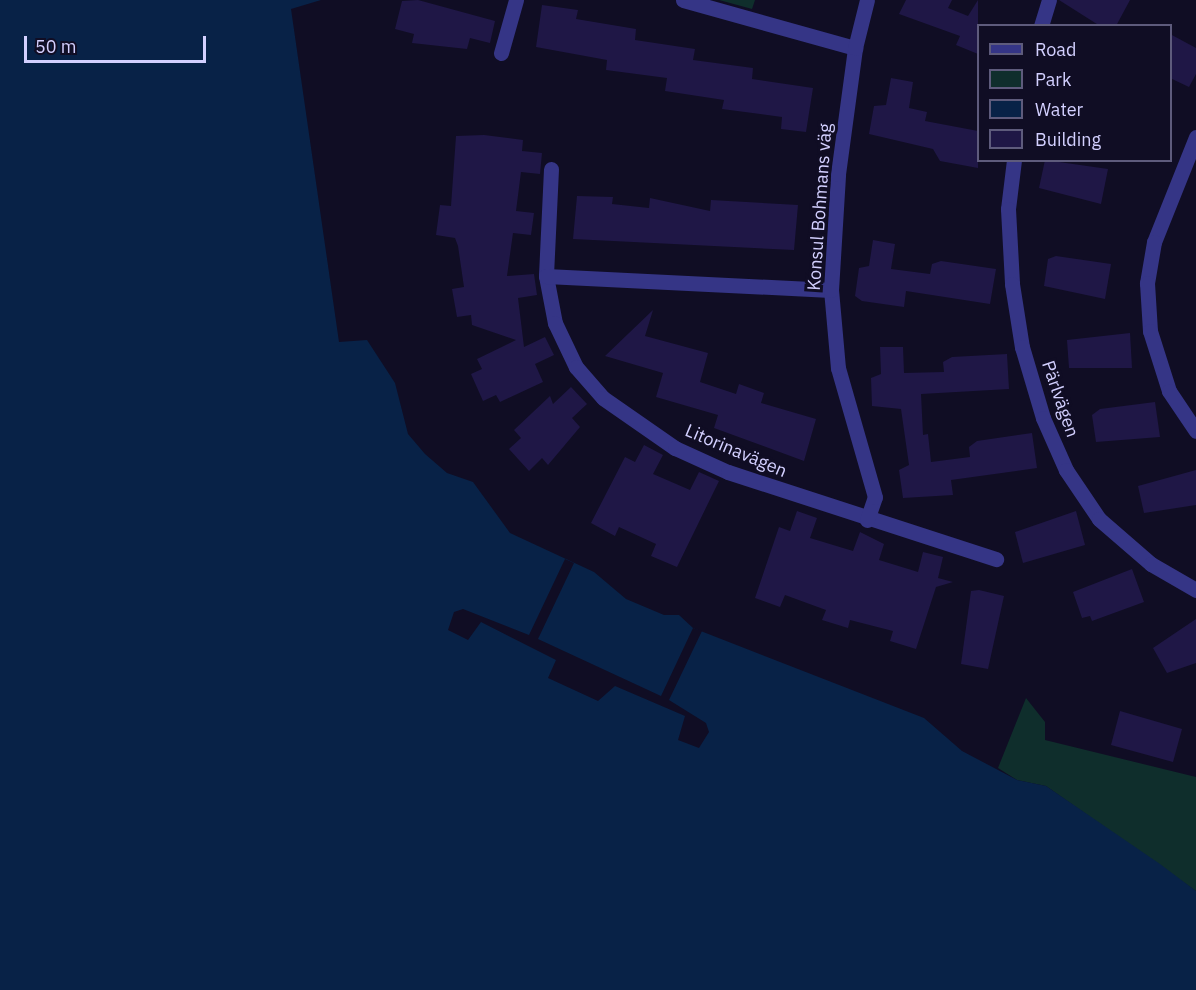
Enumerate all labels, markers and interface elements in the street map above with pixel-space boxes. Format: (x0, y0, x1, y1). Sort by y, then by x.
scale bar (27, 24, 208, 62)
legend (977, 24, 1172, 162)
text: 50 m (35, 35, 77, 58)
text: Road (1035, 38, 1076, 61)
text: Park (1035, 68, 1071, 91)
text: Water (1035, 98, 1083, 121)
street label: Konsul Bohmans väg (803, 123, 837, 291)
text: Building (1035, 128, 1101, 151)
street label: Pärlvägen (1037, 358, 1083, 440)
street label: Litorinavägen (682, 420, 790, 482)

